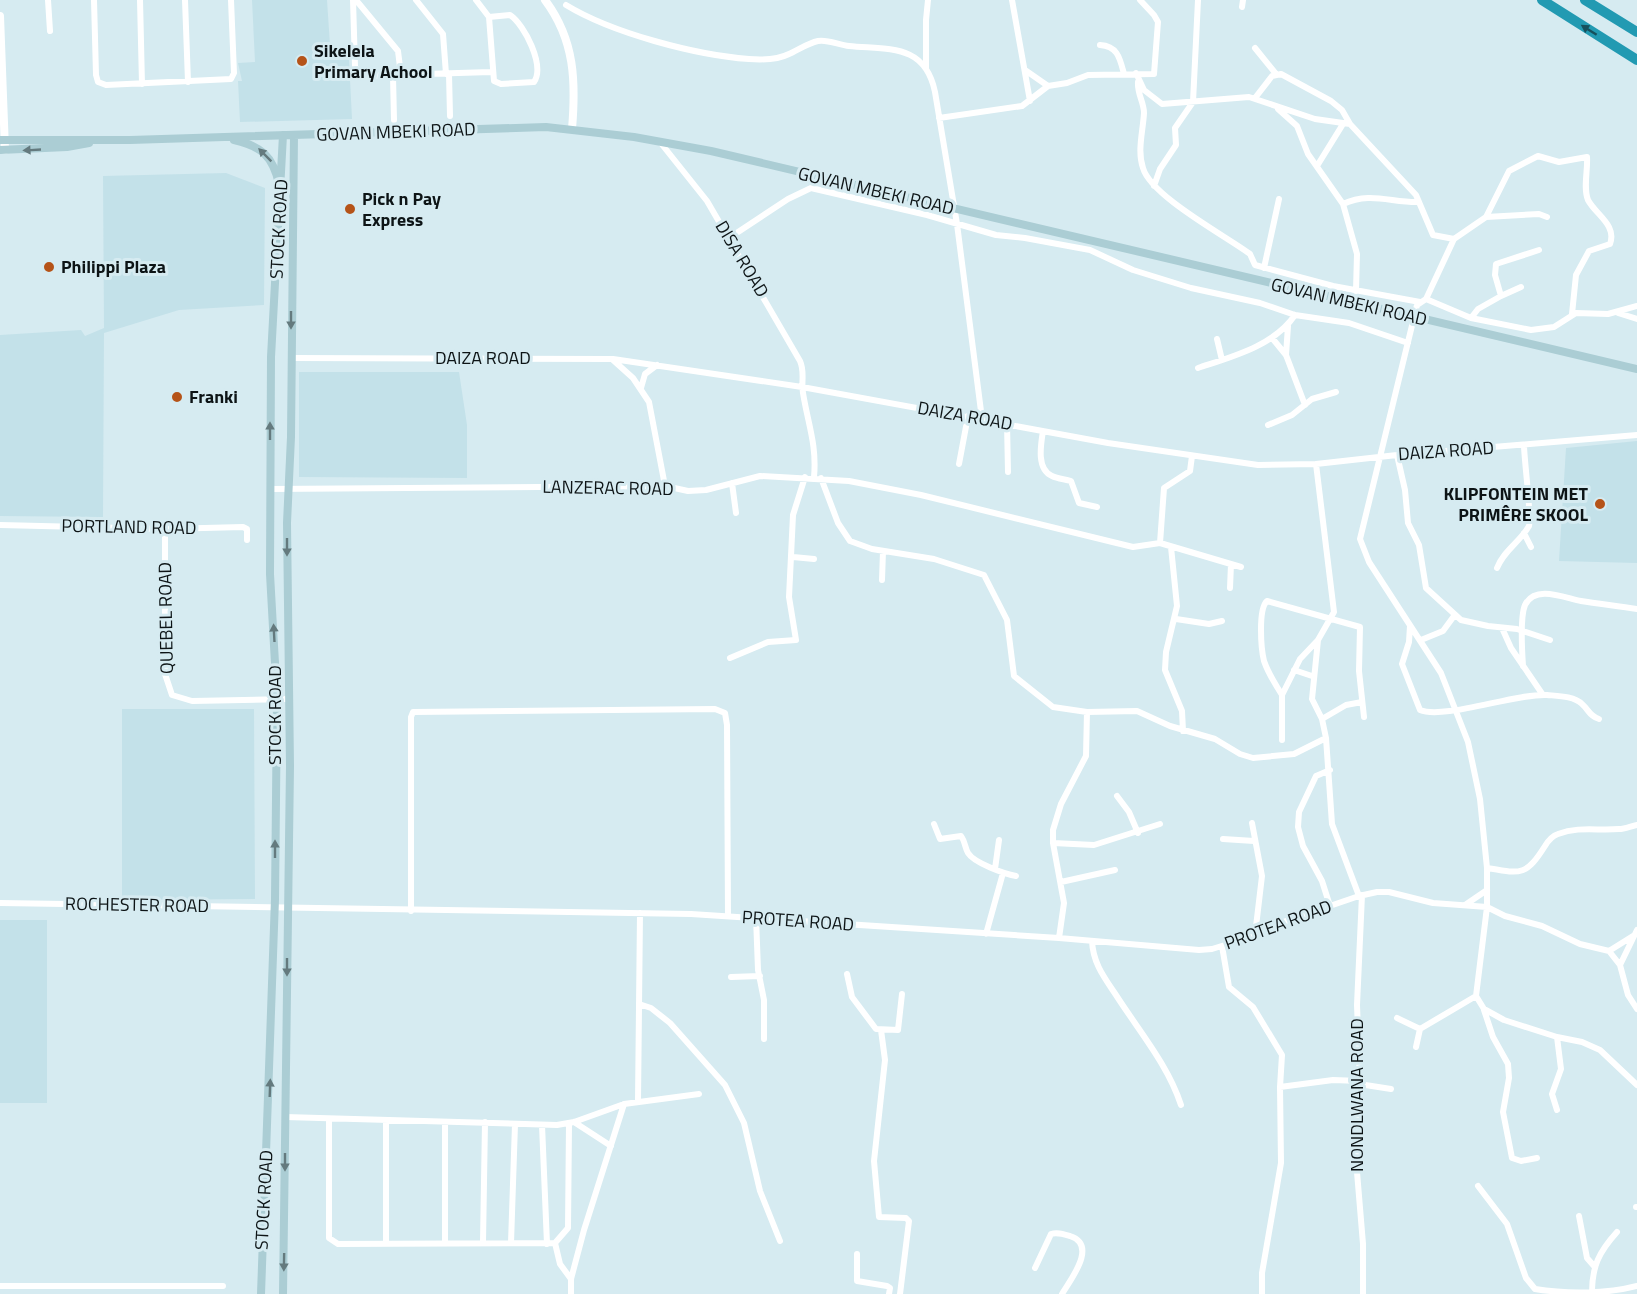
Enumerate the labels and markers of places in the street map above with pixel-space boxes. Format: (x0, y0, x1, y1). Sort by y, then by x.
place label: Sikelela Primary Achool (314, 37, 433, 85)
marker: Sikelela Primary Achool (295, 54, 309, 68)
place label: Pick n Pay Express (362, 185, 441, 233)
marker: Pick n Pay Express (343, 202, 357, 216)
place label: Philippi Plaza (61, 253, 166, 280)
marker: Philippi Plaza (42, 260, 56, 274)
place label: Franki (189, 383, 238, 410)
marker: Franki (170, 390, 184, 404)
place label: KLIPFONTEIN MET PRIMÊRE SKOOL (1443, 480, 1589, 528)
marker: KLIPFONTEIN MET PRIMÊRE SKOOL (1593, 497, 1607, 511)

